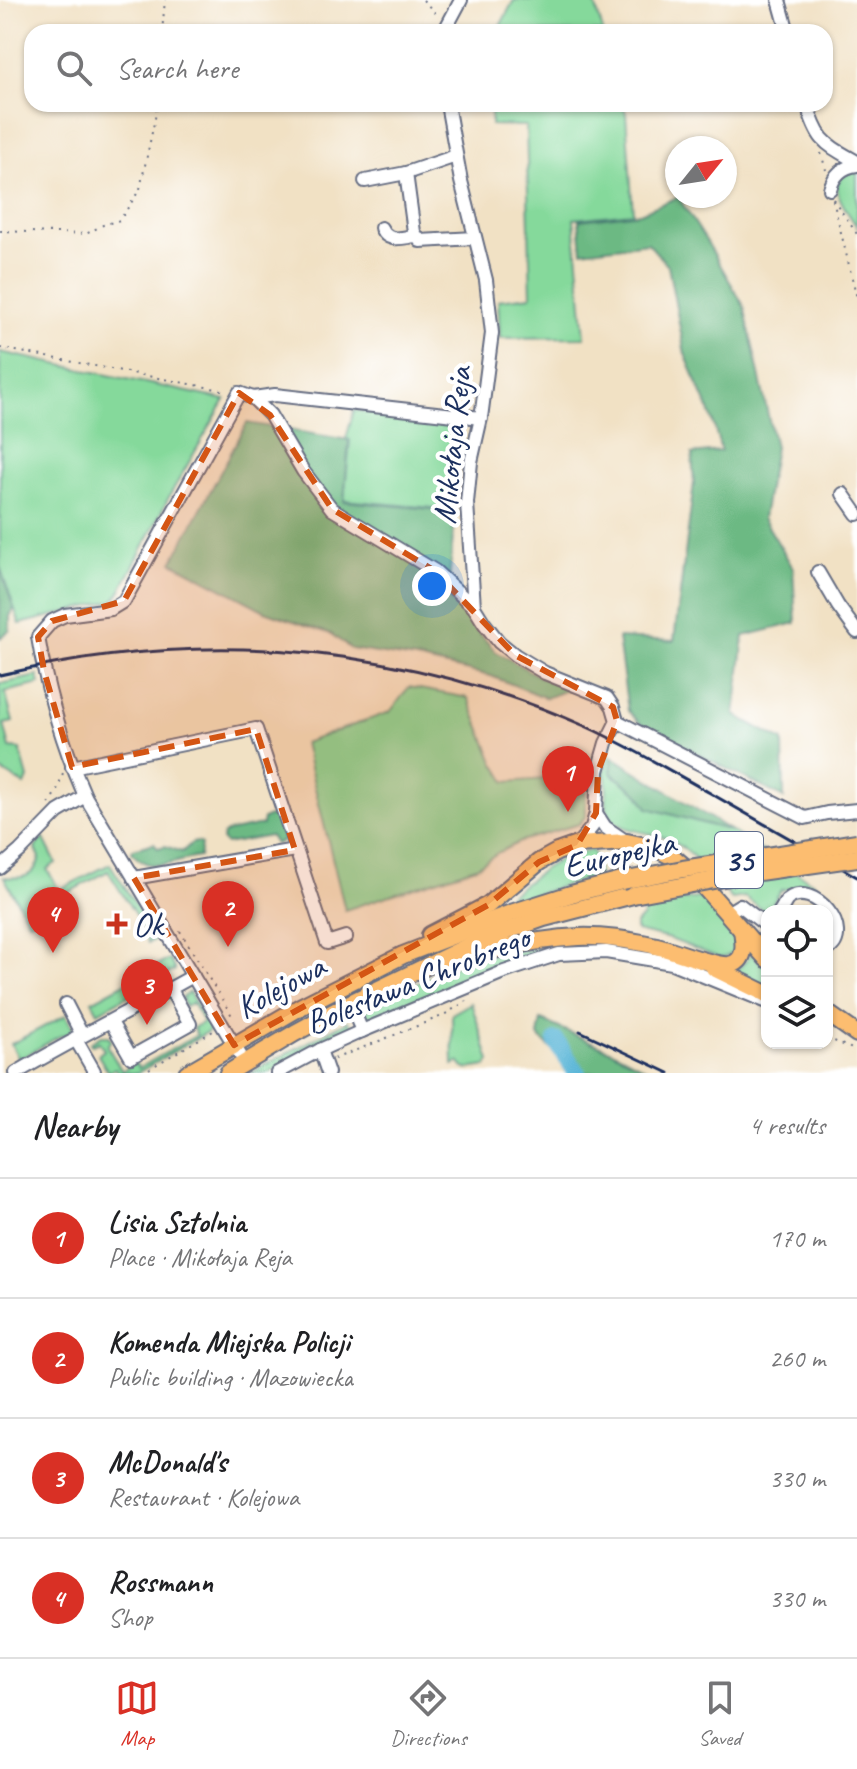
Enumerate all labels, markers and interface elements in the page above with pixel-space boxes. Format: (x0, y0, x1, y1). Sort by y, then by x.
search box (24, 24, 833, 112)
icon: search (52, 46, 96, 90)
text: Search here (116, 49, 238, 87)
north arrow (665, 136, 737, 208)
street label: Mikołaja Reja (422, 362, 481, 526)
your location (412, 566, 452, 606)
pin: 1 (542, 746, 594, 812)
street label: Europejka (559, 819, 681, 887)
road number: 35 (715, 832, 763, 888)
pin: 2 (202, 881, 254, 947)
pin: 4 (27, 887, 79, 953)
place label: Ok (133, 903, 165, 946)
map controls (761, 905, 833, 1049)
button: locate (761, 905, 833, 977)
street label: Bolesława Chrobrego (299, 914, 539, 1044)
marker: Ok (108, 915, 126, 933)
street label: Kolejowa (228, 943, 334, 1028)
pin: 3 (121, 959, 173, 1025)
button: layers (761, 977, 833, 1049)
text: Nearby (32, 1104, 118, 1147)
text: 4 results (749, 1109, 825, 1142)
text: Lisia Sztolnia (108, 1203, 246, 1241)
text: 1 (52, 1222, 64, 1255)
text: 170 m (769, 1222, 825, 1255)
text: Place · Mikołaja Reja (108, 1241, 292, 1274)
text: Komenda Miejska Policji (108, 1323, 350, 1361)
text: 2 (52, 1342, 64, 1375)
text: 260 m (769, 1342, 825, 1375)
text: Public building · Mazowiecka (108, 1361, 353, 1394)
text: McDonald's (108, 1443, 227, 1481)
text: 3 (52, 1462, 64, 1495)
text: 330 m (769, 1462, 825, 1495)
text: Restaurant · Kolejowa (108, 1481, 299, 1514)
text: Rossmann (108, 1563, 213, 1601)
text: 4 (52, 1582, 64, 1615)
text: 330 m (769, 1582, 825, 1615)
text: Shop (108, 1601, 152, 1634)
tab: Map (115, 1676, 159, 1752)
tab: Directions (390, 1676, 467, 1752)
tab: Saved (698, 1676, 742, 1752)

